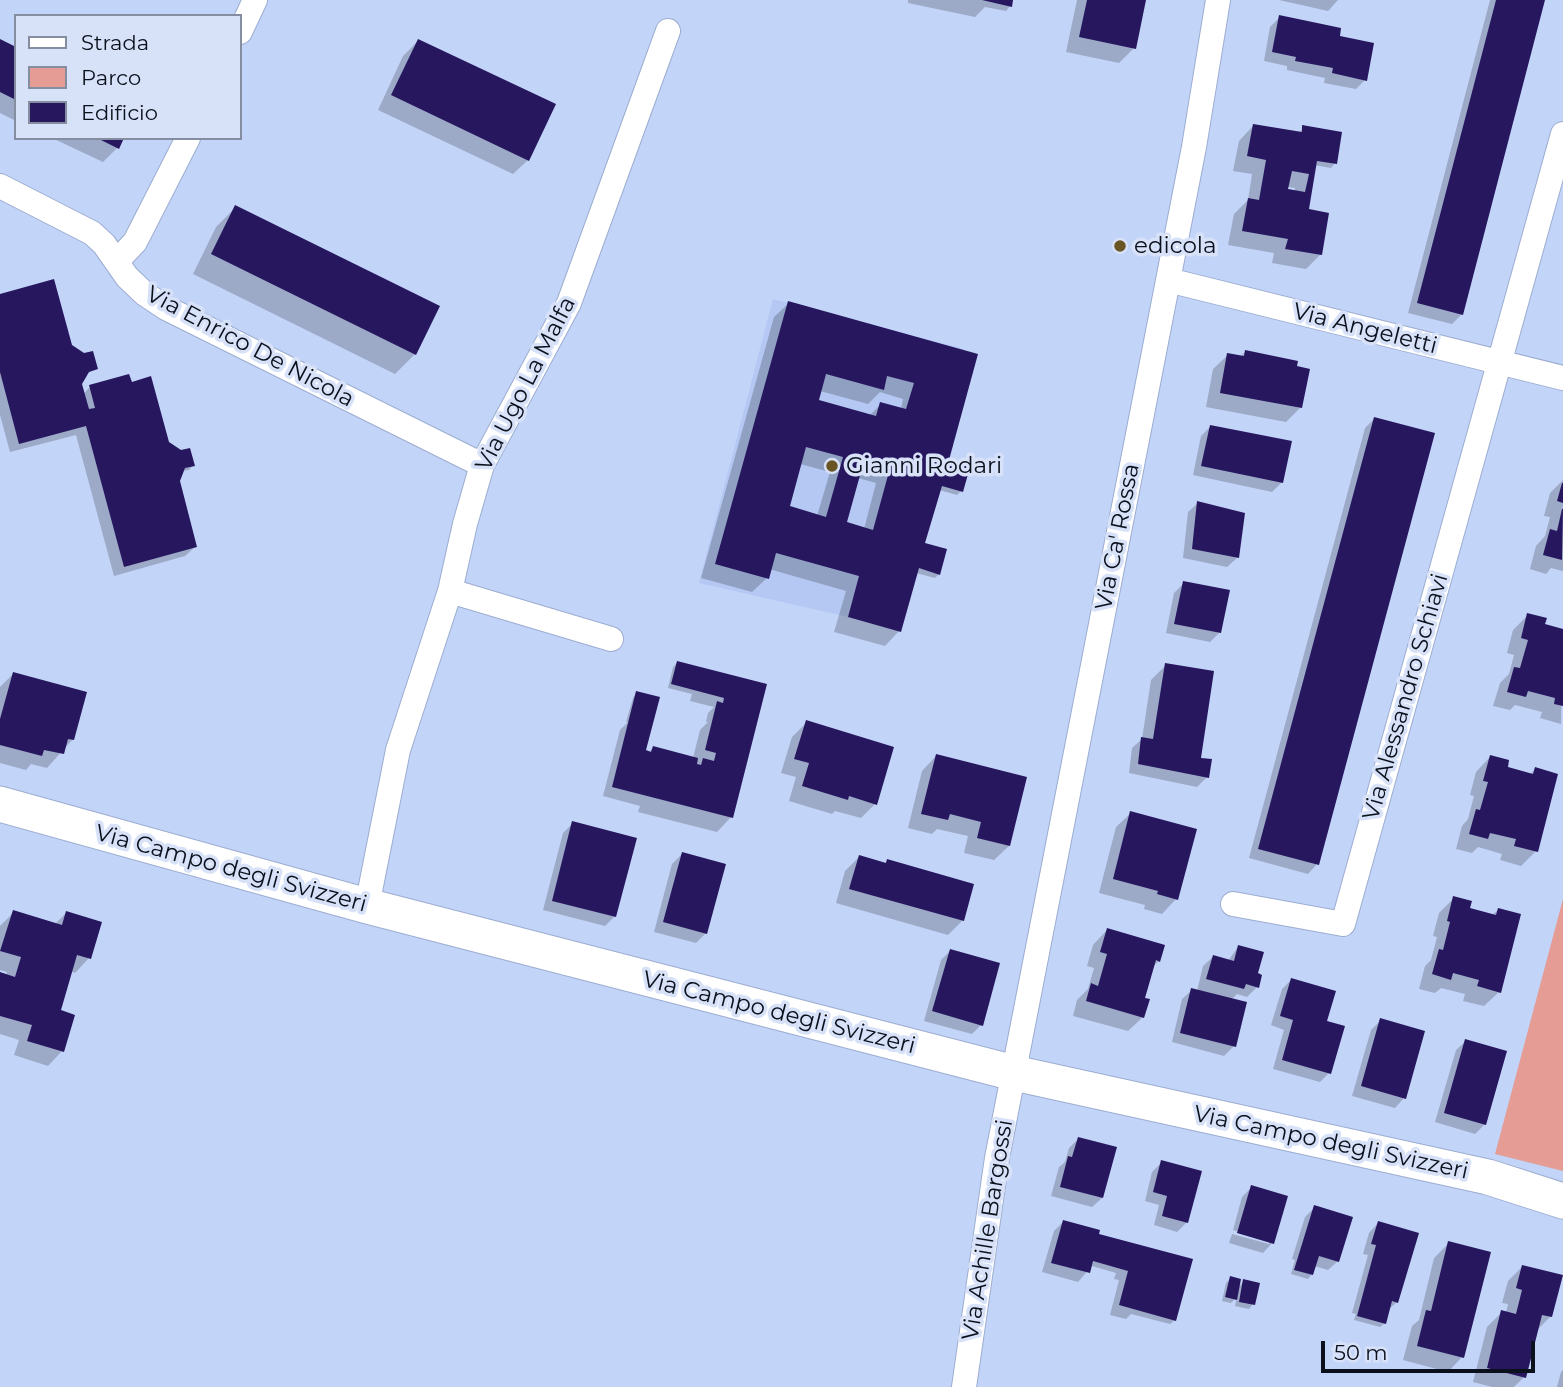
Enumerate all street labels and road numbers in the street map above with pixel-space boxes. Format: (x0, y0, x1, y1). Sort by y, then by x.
street label: Via Enrico De Nicola (141, 280, 359, 414)
street label: Via Ugo La Malfa (470, 292, 582, 476)
street label: Via Angeletti (1290, 298, 1440, 360)
street label: Via Ca' Rossa (1090, 461, 1146, 613)
street label: Via Alessandro Schiavi (1358, 571, 1454, 823)
street label: Via Campo degli Svizzeri (92, 819, 370, 919)
street label: Via Campo degli Svizzeri (640, 966, 918, 1060)
street label: Via Campo degli Svizzeri (1191, 1100, 1471, 1186)
street label: Via Achille Bargossi (957, 1118, 1019, 1342)

